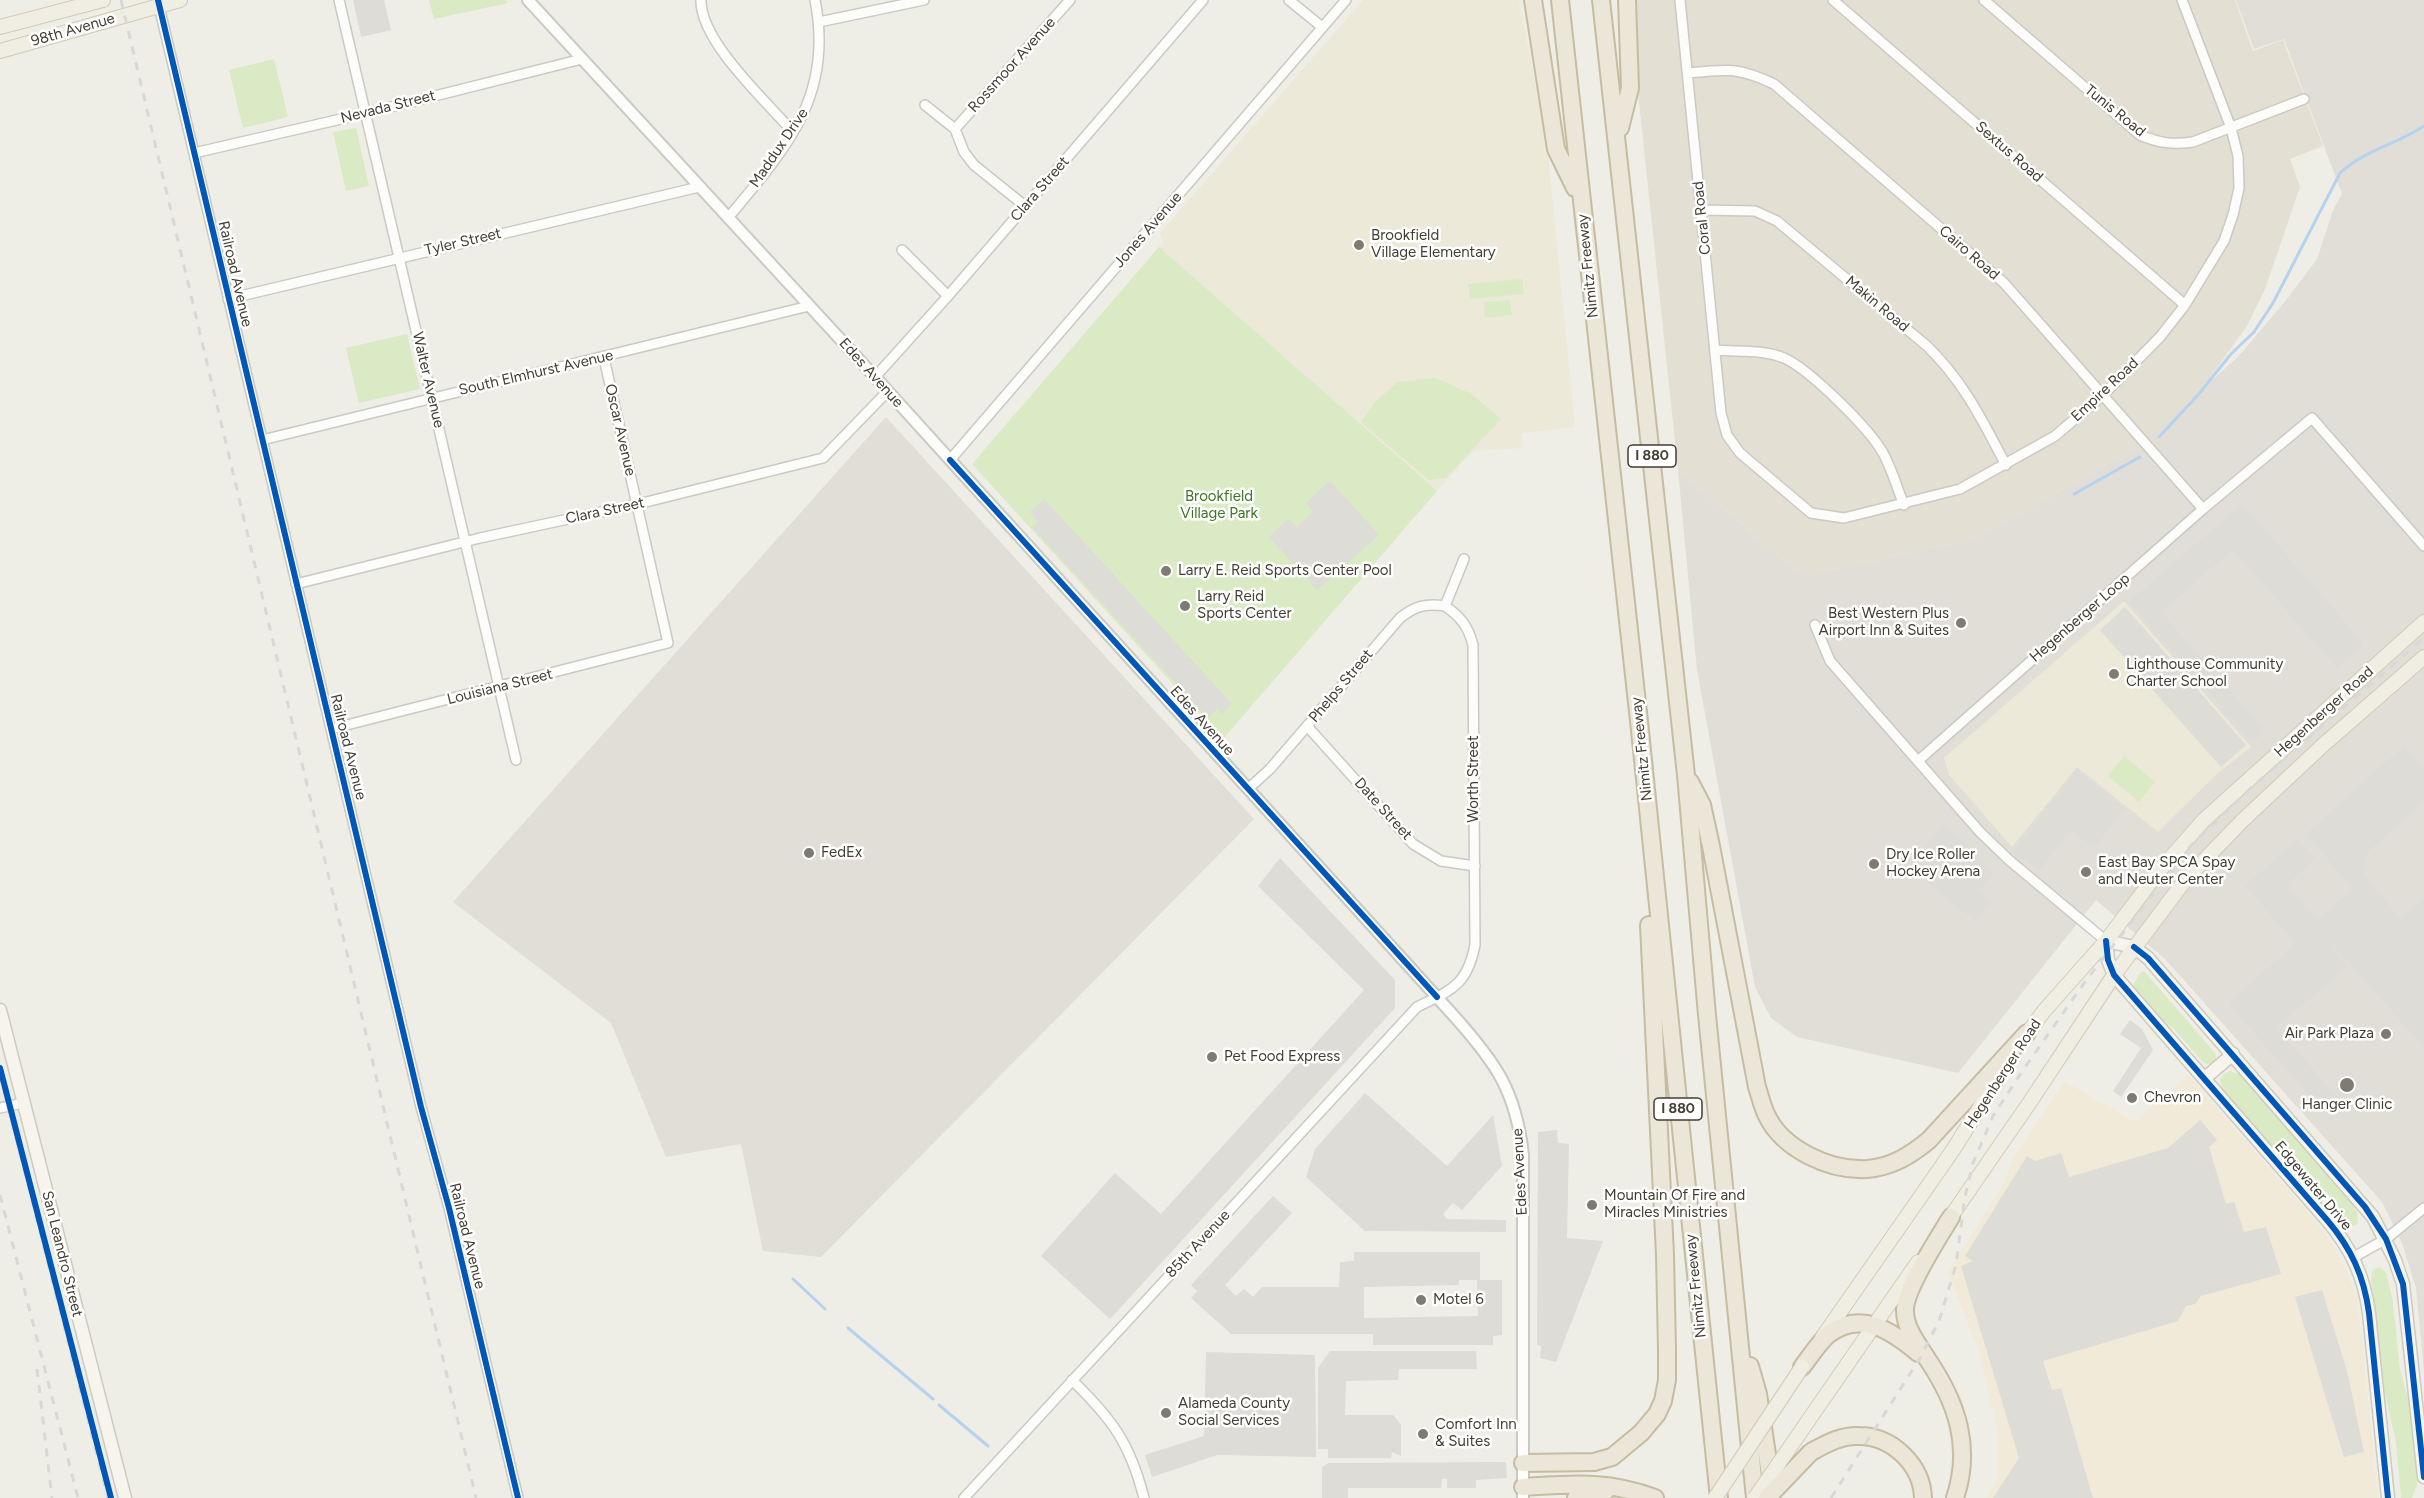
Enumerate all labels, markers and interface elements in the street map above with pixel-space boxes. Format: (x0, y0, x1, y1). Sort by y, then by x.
street label: 98th Avenue (29, 9, 117, 51)
street label: Rossmoor Avenue (965, 14, 1059, 116)
street label: Tunis Road (2081, 81, 2149, 141)
street label: Nevada Street (339, 87, 437, 127)
street label: Maddux Drive (746, 105, 812, 191)
street label: Sextus Road (1972, 118, 2046, 186)
street label: Clara Street (1007, 153, 1073, 225)
street label: Coral Road (1689, 180, 1715, 256)
street label: Jones Avenue (1110, 188, 1186, 272)
street label: Nimitz Freeway (1574, 213, 1602, 319)
street label: Railroad Avenue (214, 219, 256, 329)
street label: Cairo Road (1935, 222, 2003, 284)
street label: Tyler Street (423, 224, 503, 260)
place label: Brookfield Village Elementary (1371, 227, 1496, 262)
marker: Brookfield Village Elementary (1352, 238, 1366, 252)
street label: Makin Road (1841, 272, 1913, 336)
street label: Walter Avenue (408, 330, 448, 430)
street label: Edes Avenue (835, 335, 907, 411)
street label: South Elmhurst Avenue (457, 346, 615, 400)
street label: Empire Road (2068, 354, 2142, 426)
street label: Oscar Avenue (601, 382, 639, 478)
road number: I 880 (1628, 445, 1676, 467)
park label: Brookfield Village Park (1180, 488, 1258, 523)
street label: Clara Street (564, 494, 646, 528)
place label: Larry E. Reid Sports Center Pool (1178, 562, 1392, 580)
marker: Larry E. Reid Sports Center Pool (1159, 564, 1173, 578)
street label: Hegenberger Loop (2026, 570, 2134, 666)
place label: Larry Reid Sports Center (1197, 588, 1291, 623)
marker: Larry Reid Sports Center (1178, 599, 1192, 613)
place label: Best Western Plus Airport Inn & Suites (1819, 605, 1949, 640)
marker: Best Western Plus Airport Inn & Suites (1954, 616, 1968, 630)
street label: Phelps Street (1305, 646, 1377, 726)
place label: Lighthouse Community Charter School (2126, 656, 2283, 691)
street label: Hegenberger Road (2271, 663, 2377, 761)
street label: Louisiana Street (445, 665, 555, 709)
marker: Lighthouse Community Charter School (2107, 667, 2121, 681)
street label: Edes Avenue (1166, 683, 1238, 759)
street label: Railroad Avenue (326, 692, 370, 802)
street label: Nimitz Freeway (1628, 696, 1656, 802)
street label: Worth Street (1465, 735, 1483, 823)
street label: Date Street (1350, 774, 1416, 844)
place label: FedEx (821, 844, 862, 862)
marker: FedEx (802, 846, 816, 860)
place label: Dry Ice Roller Hockey Arena (1886, 846, 1980, 881)
place label: East Bay SPCA Spay and Neuter Center (2098, 854, 2235, 889)
marker: Dry Ice Roller Hockey Arena (1867, 857, 1881, 871)
marker: East Bay SPCA Spay and Neuter Center (2079, 865, 2093, 879)
street label: Hegenberger Road (1961, 1016, 2045, 1132)
place label: Air Park Plaza (2285, 1025, 2374, 1043)
marker: Air Park Plaza (2379, 1027, 2393, 1041)
place label: Pet Food Express (1224, 1048, 1340, 1066)
marker: Pet Food Express (1205, 1050, 1219, 1064)
marker: Hanger Clinic (2338, 1076, 2356, 1094)
place label: Chevron (2144, 1089, 2201, 1107)
marker: Chevron (2125, 1091, 2139, 1105)
place label: Hanger Clinic (2302, 1096, 2392, 1114)
road number: I 880 (1654, 1098, 1702, 1120)
street label: Edes Avenue (1509, 1128, 1531, 1216)
street label: Edgewater Drive (2270, 1138, 2356, 1234)
street label: Railroad Avenue (445, 1181, 489, 1291)
place label: Mountain Of Fire and Miracles Ministries (1604, 1187, 1745, 1222)
street label: San Leandro Street (38, 1189, 86, 1319)
marker: Mountain Of Fire and Miracles Ministries (1585, 1198, 1599, 1212)
street label: 85th Avenue (1162, 1206, 1234, 1282)
street label: Nimitz Freeway (1682, 1233, 1710, 1339)
place label: Motel 6 (1433, 1291, 1484, 1309)
marker: Motel 6 (1414, 1293, 1428, 1307)
place label: Alameda County Social Services (1178, 1395, 1290, 1430)
marker: Alameda County Social Services (1159, 1406, 1173, 1420)
place label: Comfort Inn & Suites (1435, 1416, 1517, 1451)
marker: Comfort Inn & Suites (1416, 1427, 1430, 1441)

